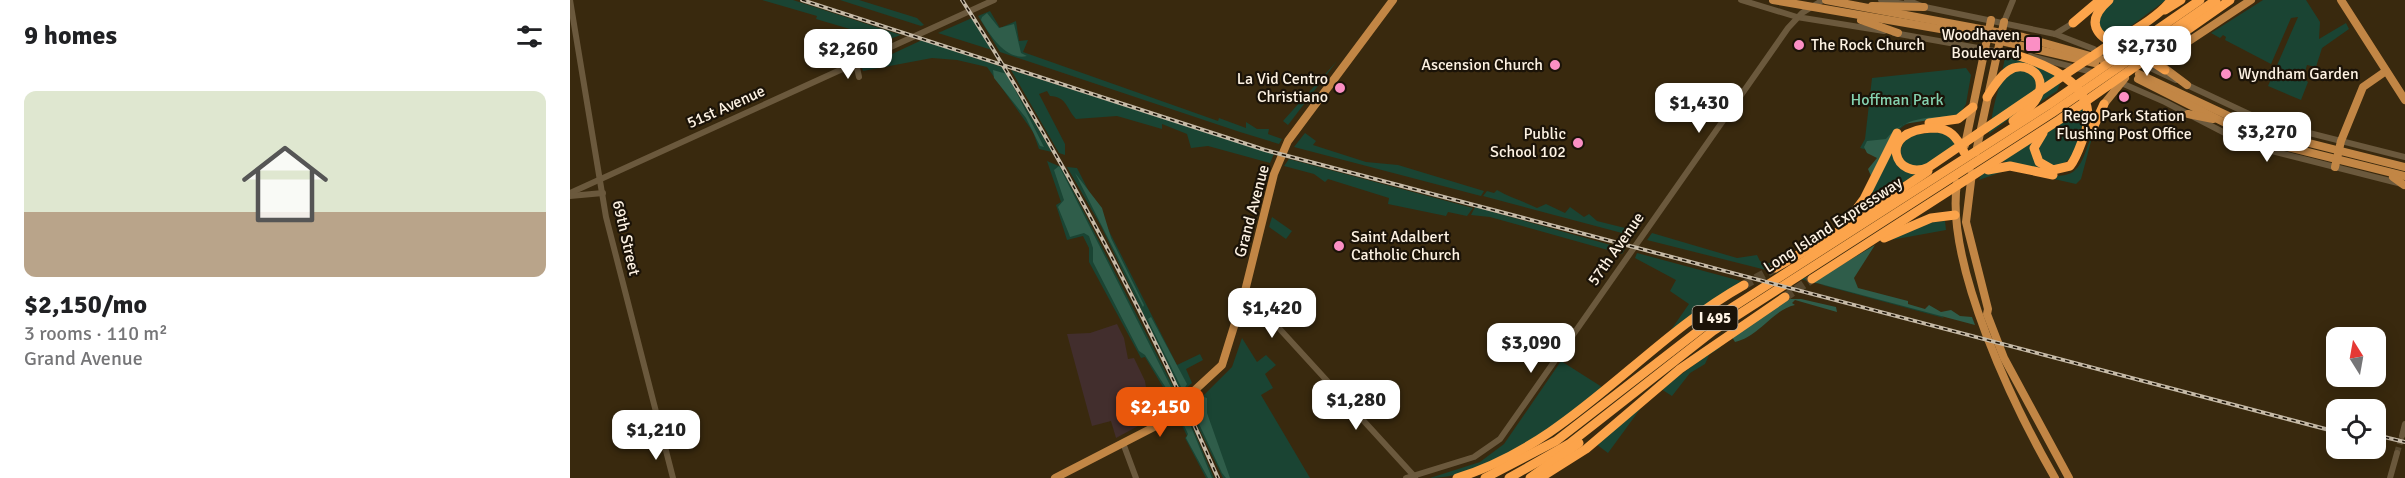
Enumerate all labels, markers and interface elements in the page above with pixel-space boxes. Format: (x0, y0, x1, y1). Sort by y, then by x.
text: 9 homes (24, 20, 117, 52)
icon: filters (513, 20, 546, 53)
place label: Woodhaven Boulevard (1942, 25, 2020, 63)
pin: $2,730 (2098, 26, 2196, 77)
pin: $2,260 (799, 29, 897, 80)
text: $2,730 (2117, 33, 2177, 58)
place label: The Rock Church (1811, 35, 1925, 55)
marker: Woodhaven Boulevard (2024, 35, 2042, 53)
text: $2,260 (818, 36, 878, 61)
marker: The Rock Church (1792, 38, 1806, 52)
place label: Ascension Church (1421, 55, 1543, 75)
marker: Ascension Church (1548, 58, 1562, 72)
place label: Wyndham Garden (2238, 64, 2359, 84)
marker: Wyndham Garden (2219, 67, 2233, 81)
place label: La Vid Centro Christiano (1237, 69, 1328, 107)
street label: 51st Avenue (684, 81, 768, 133)
marker: La Vid Centro Christiano (1333, 81, 1347, 95)
pin: $1,430 (1650, 83, 1748, 134)
text: $1,430 (1669, 90, 1729, 115)
park label: Hoffman Park (1850, 90, 1944, 110)
marker: Rego Park Station Flushing Post Office (2117, 90, 2131, 104)
place label: Rego Park Station Flushing Post Office (2056, 106, 2192, 144)
pin: $3,270 (2218, 112, 2316, 163)
text: $3,270 (2237, 119, 2297, 144)
place label: Public School 102 (1490, 124, 1566, 162)
icon: home (231, 130, 339, 238)
marker: Public School 102 (1571, 136, 1585, 150)
street label: Grand Avenue (1230, 163, 1274, 259)
street label: Long Island Expressway (1760, 172, 1907, 277)
street label: 69th Street (608, 198, 644, 278)
street label: 57th Avenue (1583, 208, 1649, 290)
place label: Saint Adalbert Catholic Church (1351, 227, 1460, 265)
marker: Saint Adalbert Catholic Church (1332, 239, 1346, 253)
pin: $1,420 (1223, 288, 1321, 339)
text: $2,150/mo (24, 289, 147, 321)
text: $1,420 (1242, 295, 1302, 320)
road number: I 495 (1692, 306, 1738, 330)
text: 3 rooms · 110 m² (24, 321, 168, 346)
pin: $3,090 (1482, 323, 1580, 374)
north arrow (2326, 327, 2386, 387)
map controls (2326, 327, 2386, 459)
text: $3,090 (1501, 330, 1561, 355)
text: Grand Avenue (24, 346, 143, 371)
pin: $1,280 (1307, 380, 1405, 431)
pin: $2,150 (1111, 387, 1209, 438)
text: $1,280 (1326, 387, 1386, 412)
text: $2,150 (1130, 394, 1190, 419)
button: locate (2326, 399, 2386, 459)
pin: $1,210 (607, 410, 705, 461)
text: $1,210 (626, 417, 686, 442)

